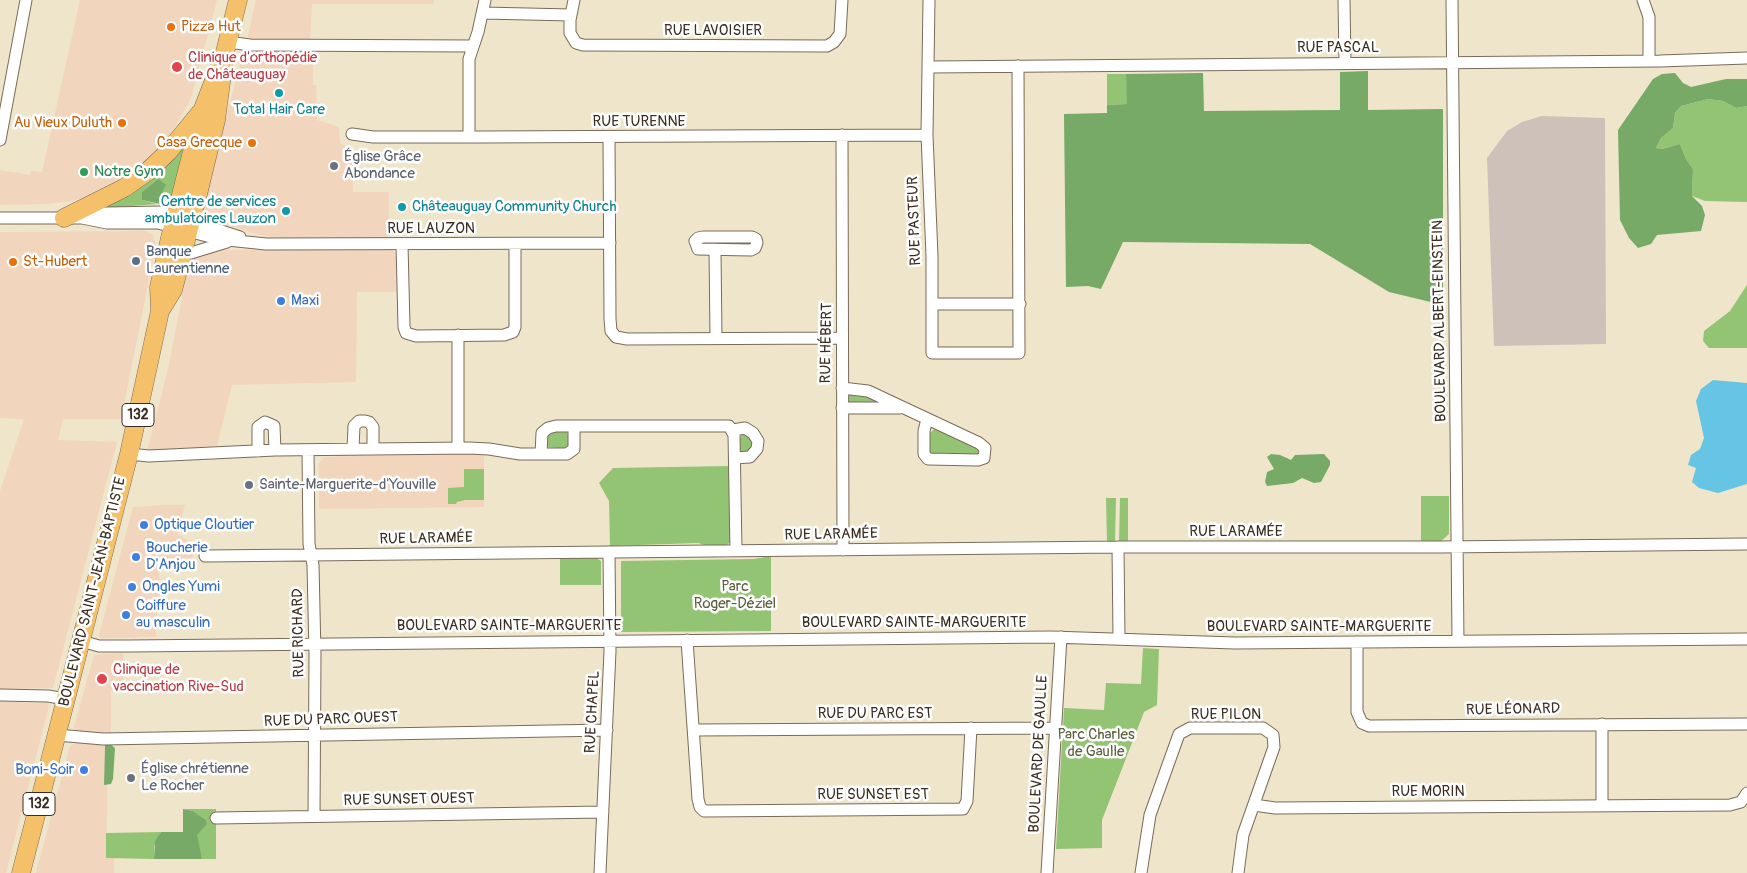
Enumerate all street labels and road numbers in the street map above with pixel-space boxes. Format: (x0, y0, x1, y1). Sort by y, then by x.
street label: RUE LAVOISIER (664, 22, 762, 40)
street label: RUE PASCAL (1297, 39, 1379, 57)
street label: RUE TURENNE (593, 113, 685, 131)
street label: RUE PASTEUR (904, 176, 926, 266)
street label: RUE LAUZON (387, 220, 475, 238)
street label: BOULEVARD ALBERT-EINSTEIN (1429, 220, 1451, 422)
street label: RUE HÉBERT (817, 302, 837, 384)
road number: 132 (122, 404, 154, 426)
street label: BOULEVARD SAINT-JEAN-BAPTISTE (56, 475, 130, 709)
street label: RUE LARAMÉE (1189, 523, 1283, 541)
street label: RUE LARAMÉE (784, 525, 878, 545)
street label: RUE LARAMÉE (379, 529, 473, 549)
street label: RUE RICHARD (289, 588, 309, 678)
street label: BOULEVARD SAINTE-MARGUERITE (802, 614, 1026, 632)
street label: BOULEVARD SAINTE-MARGUERITE (397, 617, 621, 635)
street label: BOULEVARD SAINTE-MARGUERITE (1207, 618, 1431, 636)
street label: RUE CHAPEL (582, 670, 604, 754)
street label: BOULEVARD DE GAULLE (1026, 675, 1052, 833)
street label: RUE LÉONARD (1466, 700, 1560, 720)
street label: RUE DU PARC EST (818, 705, 932, 723)
street label: RUE PILON (1191, 706, 1261, 724)
street label: RUE DU PARC OUEST (264, 709, 398, 731)
street label: RUE MORIN (1391, 783, 1465, 801)
street label: RUE SUNSET EST (817, 786, 929, 804)
street label: RUE SUNSET OUEST (343, 790, 475, 810)
road number: 132 (23, 792, 55, 816)

